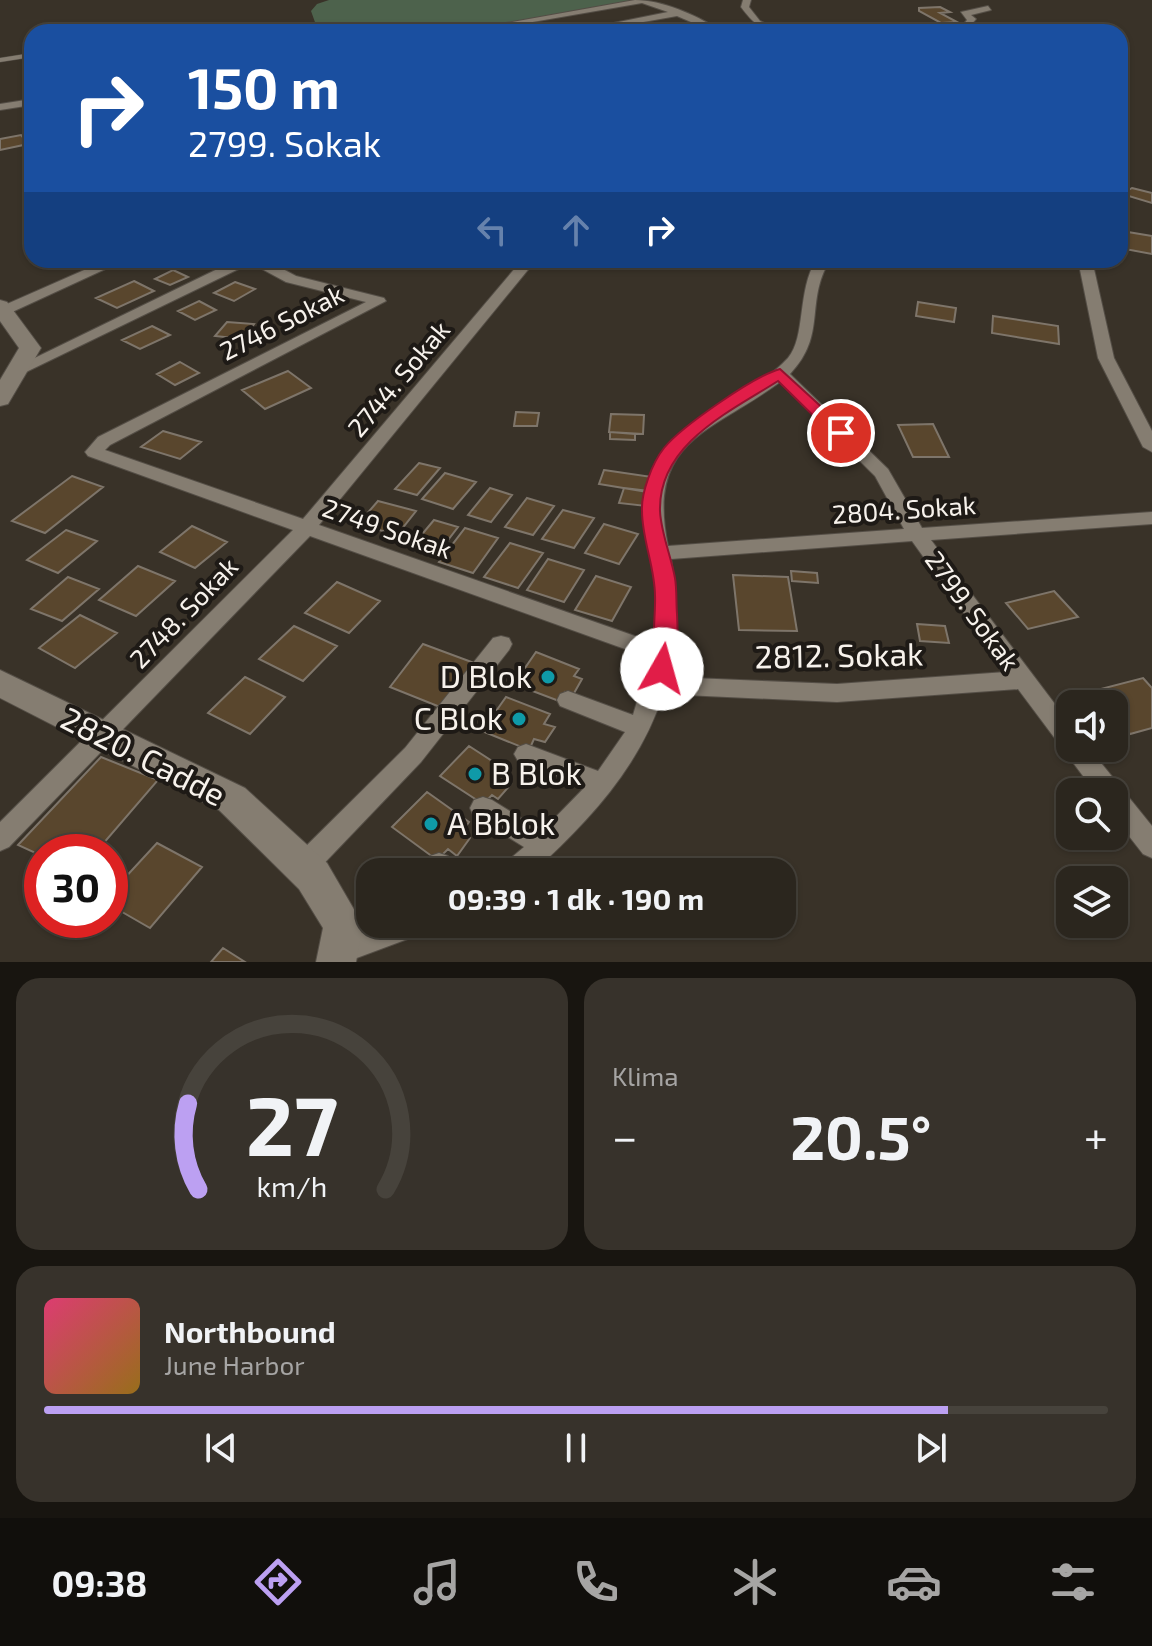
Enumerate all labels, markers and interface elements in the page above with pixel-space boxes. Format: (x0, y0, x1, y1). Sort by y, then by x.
text: 150 m (188, 53, 340, 120)
icon: right (56, 56, 160, 160)
text: 2799. Sokak (188, 121, 381, 164)
icon: left (470, 208, 514, 252)
icon: ahead (554, 208, 598, 252)
icon: right (638, 208, 682, 252)
street label: 2746 Sokak (214, 277, 348, 366)
street label: 2744. Sokak (340, 314, 455, 442)
pin (807, 399, 875, 467)
icon: arrive (819, 411, 863, 455)
street label: 2804. Sokak (831, 488, 977, 529)
street label: 2749 Sokak (319, 491, 456, 564)
street label: 2799. Sokak (920, 545, 1027, 676)
street label: 2748. Sokak (123, 550, 243, 674)
position arrow (620, 627, 704, 711)
street label: 2812. Sokak (754, 634, 924, 674)
place label: D Blok (440, 656, 532, 694)
marker: D Blok (539, 668, 557, 686)
map controls (1056, 690, 1128, 938)
button: sound (1056, 690, 1128, 762)
street label: 2820. Cadde (56, 698, 232, 813)
place label: C Blok (414, 698, 503, 736)
marker: C Blok (510, 710, 528, 728)
place label: B Blok (491, 753, 582, 791)
marker: B Blok (466, 765, 484, 783)
button: search (1056, 778, 1128, 850)
place label: A Bblok (447, 803, 555, 841)
marker: A Bblok (422, 815, 440, 833)
speed limit sign: 30 (24, 834, 128, 938)
button: layers (1056, 866, 1128, 938)
text: 09:39 · 1 dk · 190 m (448, 880, 704, 916)
text: Klima (612, 1060, 679, 1091)
text: 27 (246, 1073, 338, 1173)
text: 20.5° (790, 1100, 931, 1172)
text: − (612, 1109, 638, 1162)
text: + (1084, 1109, 1108, 1162)
text: km/h (257, 1168, 327, 1203)
text: Northbound (164, 1313, 336, 1349)
text: June Harbor (164, 1349, 305, 1380)
icon: previous (199, 1426, 243, 1470)
icon: pause (554, 1426, 598, 1470)
icon: next (909, 1426, 953, 1470)
icon: directions (250, 1554, 306, 1610)
icon: music (409, 1554, 465, 1610)
icon: phone (568, 1554, 624, 1610)
icon: climate (727, 1554, 783, 1610)
icon: car (886, 1554, 942, 1610)
icon: filters (1045, 1554, 1101, 1610)
text: 09:38 (51, 1561, 147, 1604)

